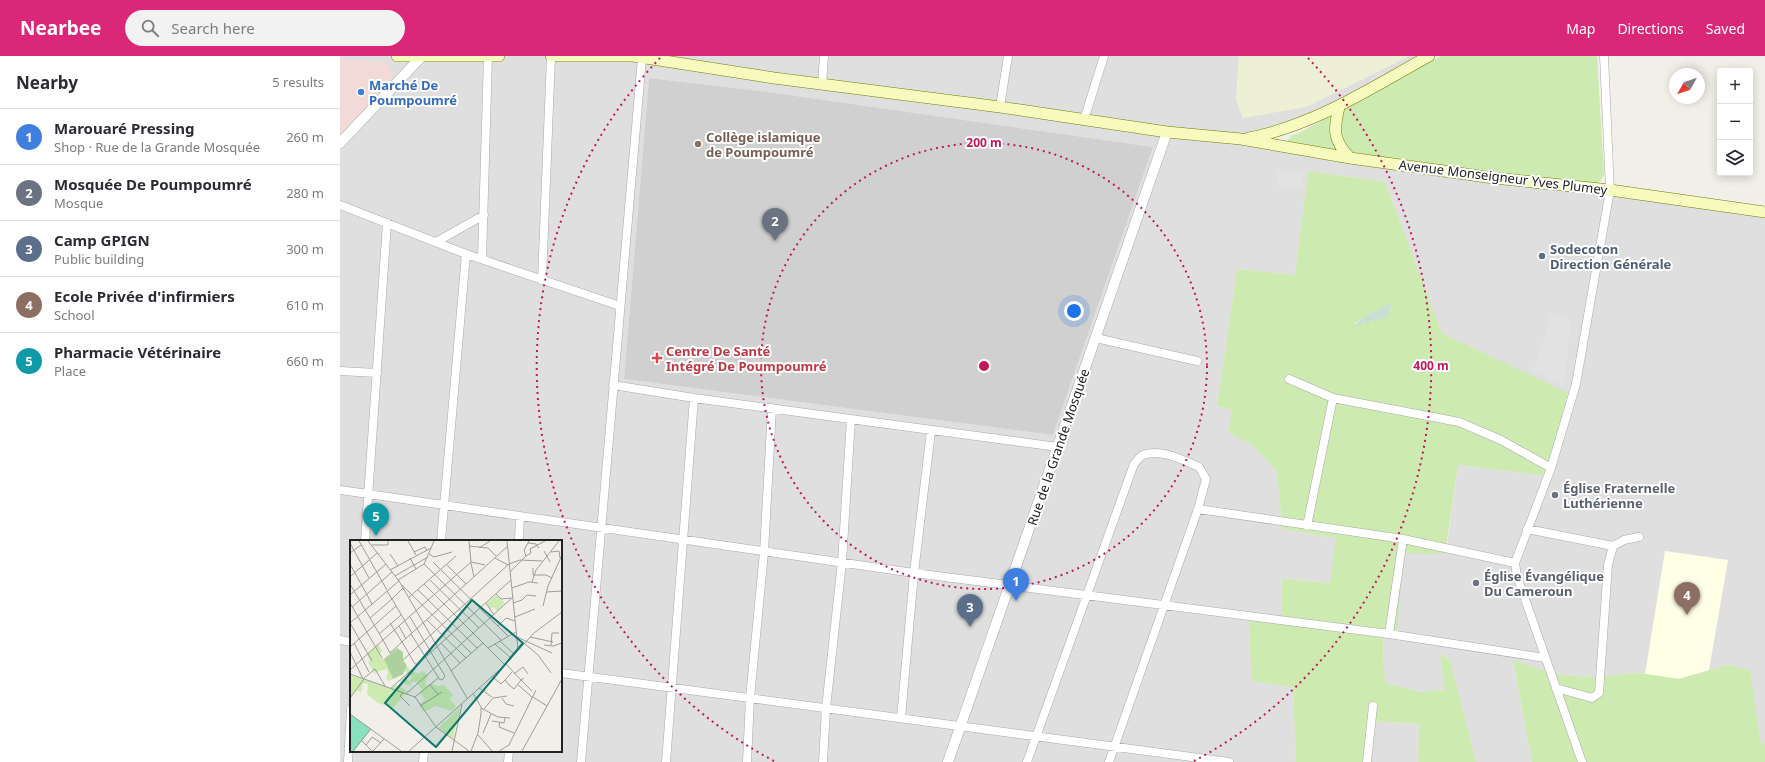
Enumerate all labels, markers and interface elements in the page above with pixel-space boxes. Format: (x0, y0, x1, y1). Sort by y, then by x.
search box (125, 10, 405, 46)
text: Nearbee (20, 15, 101, 41)
icon: search (139, 17, 161, 39)
text: Search here (171, 18, 255, 38)
text: Map (1566, 19, 1595, 38)
text: Directions (1617, 19, 1684, 38)
text: Saved (1706, 19, 1745, 38)
north arrow (1669, 68, 1705, 104)
map controls (1717, 68, 1753, 176)
button: + (1717, 68, 1753, 104)
text: Nearby (16, 71, 78, 94)
text: 5 results (272, 73, 324, 91)
place label: Marché De Poumpoumré (369, 76, 457, 109)
marker: Marché De Poumpoumré (356, 87, 366, 97)
button: − (1717, 104, 1753, 140)
text: Marouaré Pressing (54, 118, 194, 138)
text: 1 (25, 128, 33, 146)
text: 260 m (286, 128, 324, 146)
place label: Collège islamique de Poumpoumré (706, 128, 821, 161)
text: 200 m (966, 134, 1002, 151)
text: Shop · Rue de la Grande Mosquée (54, 138, 260, 156)
marker: Collège islamique de Poumpoumré (693, 139, 703, 149)
button: layers (1717, 140, 1753, 176)
street label: Avenue Monseigneur Yves Plumey (1398, 155, 1609, 199)
text: Mosquée De Poumpoumré (54, 174, 252, 194)
text: 2 (25, 184, 33, 202)
text: 280 m (286, 184, 324, 202)
text: Mosque (54, 194, 103, 212)
pin: 2 (762, 208, 788, 241)
text: Camp GPIGN (54, 230, 150, 250)
text: 3 (25, 240, 33, 258)
text: 300 m (286, 240, 324, 258)
place label: Sodecoton Direction Générale (1550, 240, 1672, 273)
text: Public building (54, 250, 144, 268)
marker: Sodecoton Direction Générale (1537, 251, 1547, 261)
text: Ecole Privée d'infirmiers (54, 286, 235, 306)
text: 4 (25, 296, 33, 314)
text: 610 m (286, 296, 324, 314)
your location (1064, 301, 1084, 321)
text: School (54, 306, 95, 324)
text: Pharmacie Vétérinaire (54, 342, 221, 362)
place label: Centre De Santé Intégré De Poumpoumré (666, 342, 827, 375)
text: 5 (25, 352, 33, 370)
text: 660 m (286, 352, 324, 370)
marker: Centre De Santé Intégré De Poumpoumré (651, 352, 663, 364)
text: 400 m (1413, 357, 1449, 374)
centre of rings (977, 359, 991, 373)
text: Place (54, 362, 86, 380)
street label: Rue de la Grande Mosquée (1023, 366, 1093, 528)
place label: Église Fraternelle Luthérienne (1563, 479, 1676, 512)
marker: Église Fraternelle Luthérienne (1550, 490, 1560, 500)
pin: 5 (363, 503, 389, 536)
inset map (350, 540, 562, 752)
place label: Église Évangélique Du Cameroun (1484, 567, 1604, 600)
pin: 1 (1003, 568, 1029, 601)
marker: Église Évangélique Du Cameroun (1471, 578, 1481, 588)
pin: 4 (1674, 582, 1700, 615)
pin: 3 (957, 594, 983, 627)

